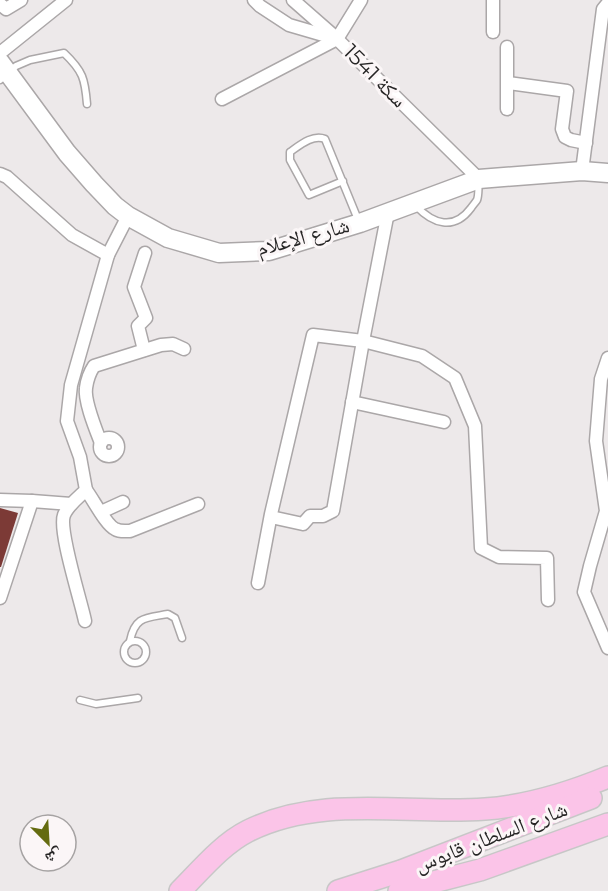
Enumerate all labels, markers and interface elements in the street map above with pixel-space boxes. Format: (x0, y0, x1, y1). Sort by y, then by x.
street label: سكة 1541 (339, 39, 412, 112)
street label: شارع الإعلام (254, 212, 352, 263)
street label: شارع السلطان قابوس (411, 796, 571, 878)
north arrow (18, 813, 78, 873)
text: ش (42, 844, 66, 868)

